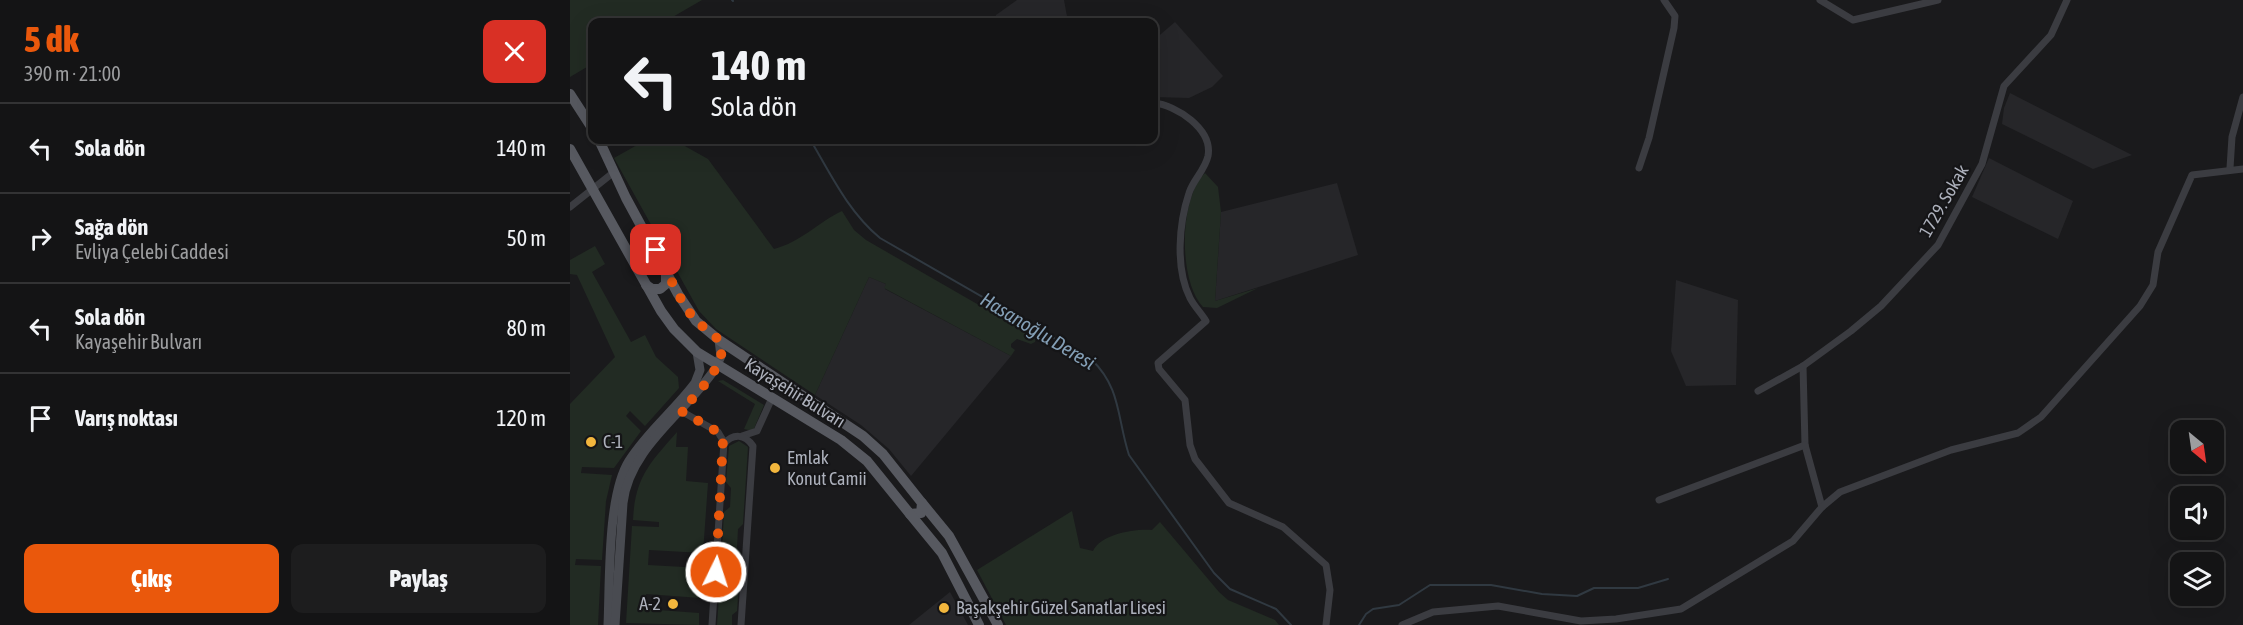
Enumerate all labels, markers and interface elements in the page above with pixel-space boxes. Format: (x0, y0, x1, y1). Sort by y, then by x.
text: 5 dk (24, 18, 79, 60)
button: close (483, 20, 546, 83)
text: 140 m (711, 41, 806, 89)
icon: left (612, 42, 690, 120)
text: 390 m · 21:00 (24, 62, 121, 85)
text: Sola dön (711, 91, 797, 122)
icon: left (24, 132, 57, 165)
text: Sola dön (75, 135, 145, 161)
text: 140 m (496, 135, 546, 161)
street label: 1729. Sokak (1915, 161, 1973, 241)
text: Sağa dön (75, 214, 148, 240)
icon: right (24, 222, 57, 255)
pin (630, 224, 681, 275)
text: 50 m (506, 225, 546, 251)
icon: arrive (639, 233, 672, 266)
text: Evliya Çelebi Caddesi (75, 240, 229, 263)
water label: Hasanoğlu Deresi (977, 287, 1100, 374)
text: Sola dön (75, 304, 145, 330)
icon: left (24, 312, 57, 345)
text: 80 m (506, 315, 546, 341)
text: Kayaşehir Bulvarı (75, 330, 202, 353)
street label: Kayaşehir Bulvarı (741, 353, 849, 432)
icon: arrive (24, 402, 57, 435)
text: Varış noktası (75, 405, 178, 431)
text: 120 m (496, 405, 546, 431)
north arrow (2170, 420, 2224, 474)
map controls (2170, 420, 2224, 606)
place label: C-1 (603, 431, 623, 452)
marker: C-1 (584, 435, 598, 449)
place label: Emlak Konut Camii (787, 447, 867, 489)
marker: Emlak Konut Camii (768, 461, 782, 475)
button: sound (2170, 486, 2224, 540)
position arrow (684, 540, 748, 604)
button: Çıkış (24, 544, 279, 613)
button: Paylaş (291, 544, 546, 613)
button: layers (2170, 552, 2224, 606)
place label: A-2 (639, 593, 661, 614)
marker: A-2 (666, 597, 680, 611)
place label: Başakşehir Güzel Sanatlar Lisesi (956, 597, 1166, 618)
marker: Başakşehir Güzel Sanatlar Lisesi (937, 601, 951, 615)

